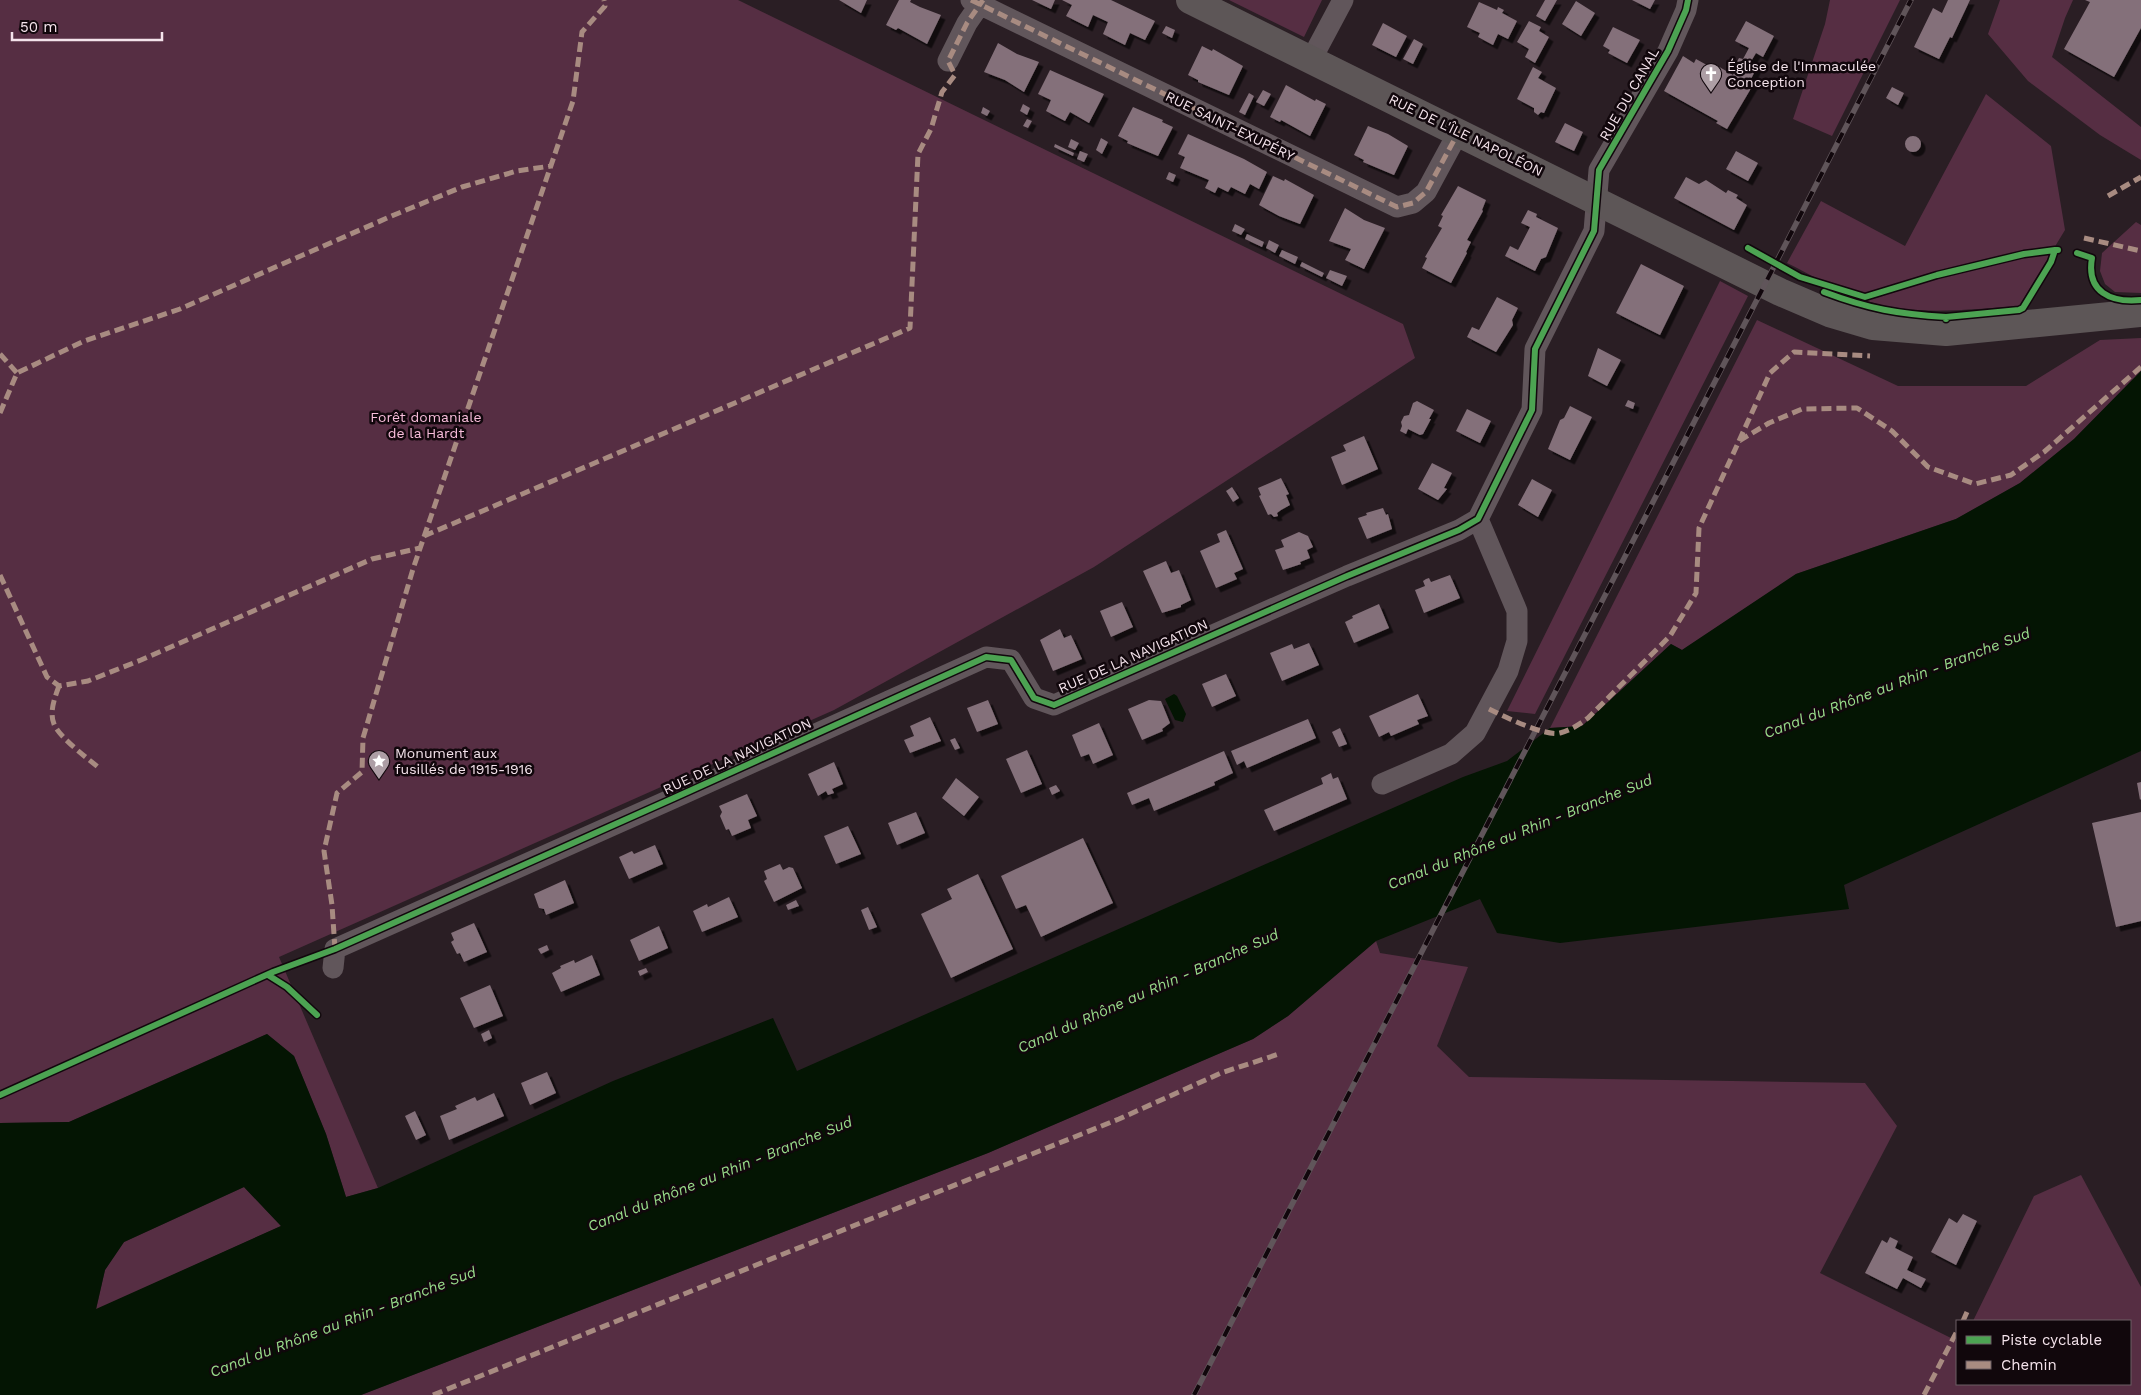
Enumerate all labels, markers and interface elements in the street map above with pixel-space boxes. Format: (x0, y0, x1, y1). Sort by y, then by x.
scale bar (12, 10, 162, 42)
text: 50 m (20, 18, 57, 36)
street label: RUE DU CANAL (1596, 45, 1662, 143)
place label: Église de l'Immaculée Conception (1727, 58, 1876, 90)
church icon: Église de l'Immaculée Conception (1699, 62, 1723, 93)
street label: RUE SAINT-EXUPÉRY (1163, 88, 1297, 164)
street label: RUE DE L'ÎLE NAPOLÉON (1386, 91, 1546, 179)
park label: Forêt domaniale de la Hardt (370, 409, 482, 441)
street label: RUE DE LA NAVIGATION (1056, 616, 1210, 696)
water label: Canal du Rhône au Rhin - Branche Sud (1761, 623, 2033, 742)
street label: RUE DE LA NAVIGATION (660, 715, 814, 797)
place label: Monument aux fusillés de 1915-1916 (395, 745, 533, 777)
place icon: Monument aux fusillés de 1915-1916 (367, 749, 391, 780)
water label: Canal du Rhône au Rhin - Branche Sud (1385, 770, 1656, 893)
water label: Canal du Rhône au Rhin - Branche Sud (1015, 925, 1282, 1057)
water label: Canal du Rhône au Rhin - Branche Sud (585, 1112, 856, 1235)
water label: Canal du Rhône au Rhin - Branche Sud (207, 1262, 479, 1381)
legend (1956, 1320, 2131, 1385)
text: Piste cyclable (2001, 1331, 2102, 1349)
text: Chemin (2001, 1356, 2057, 1374)

